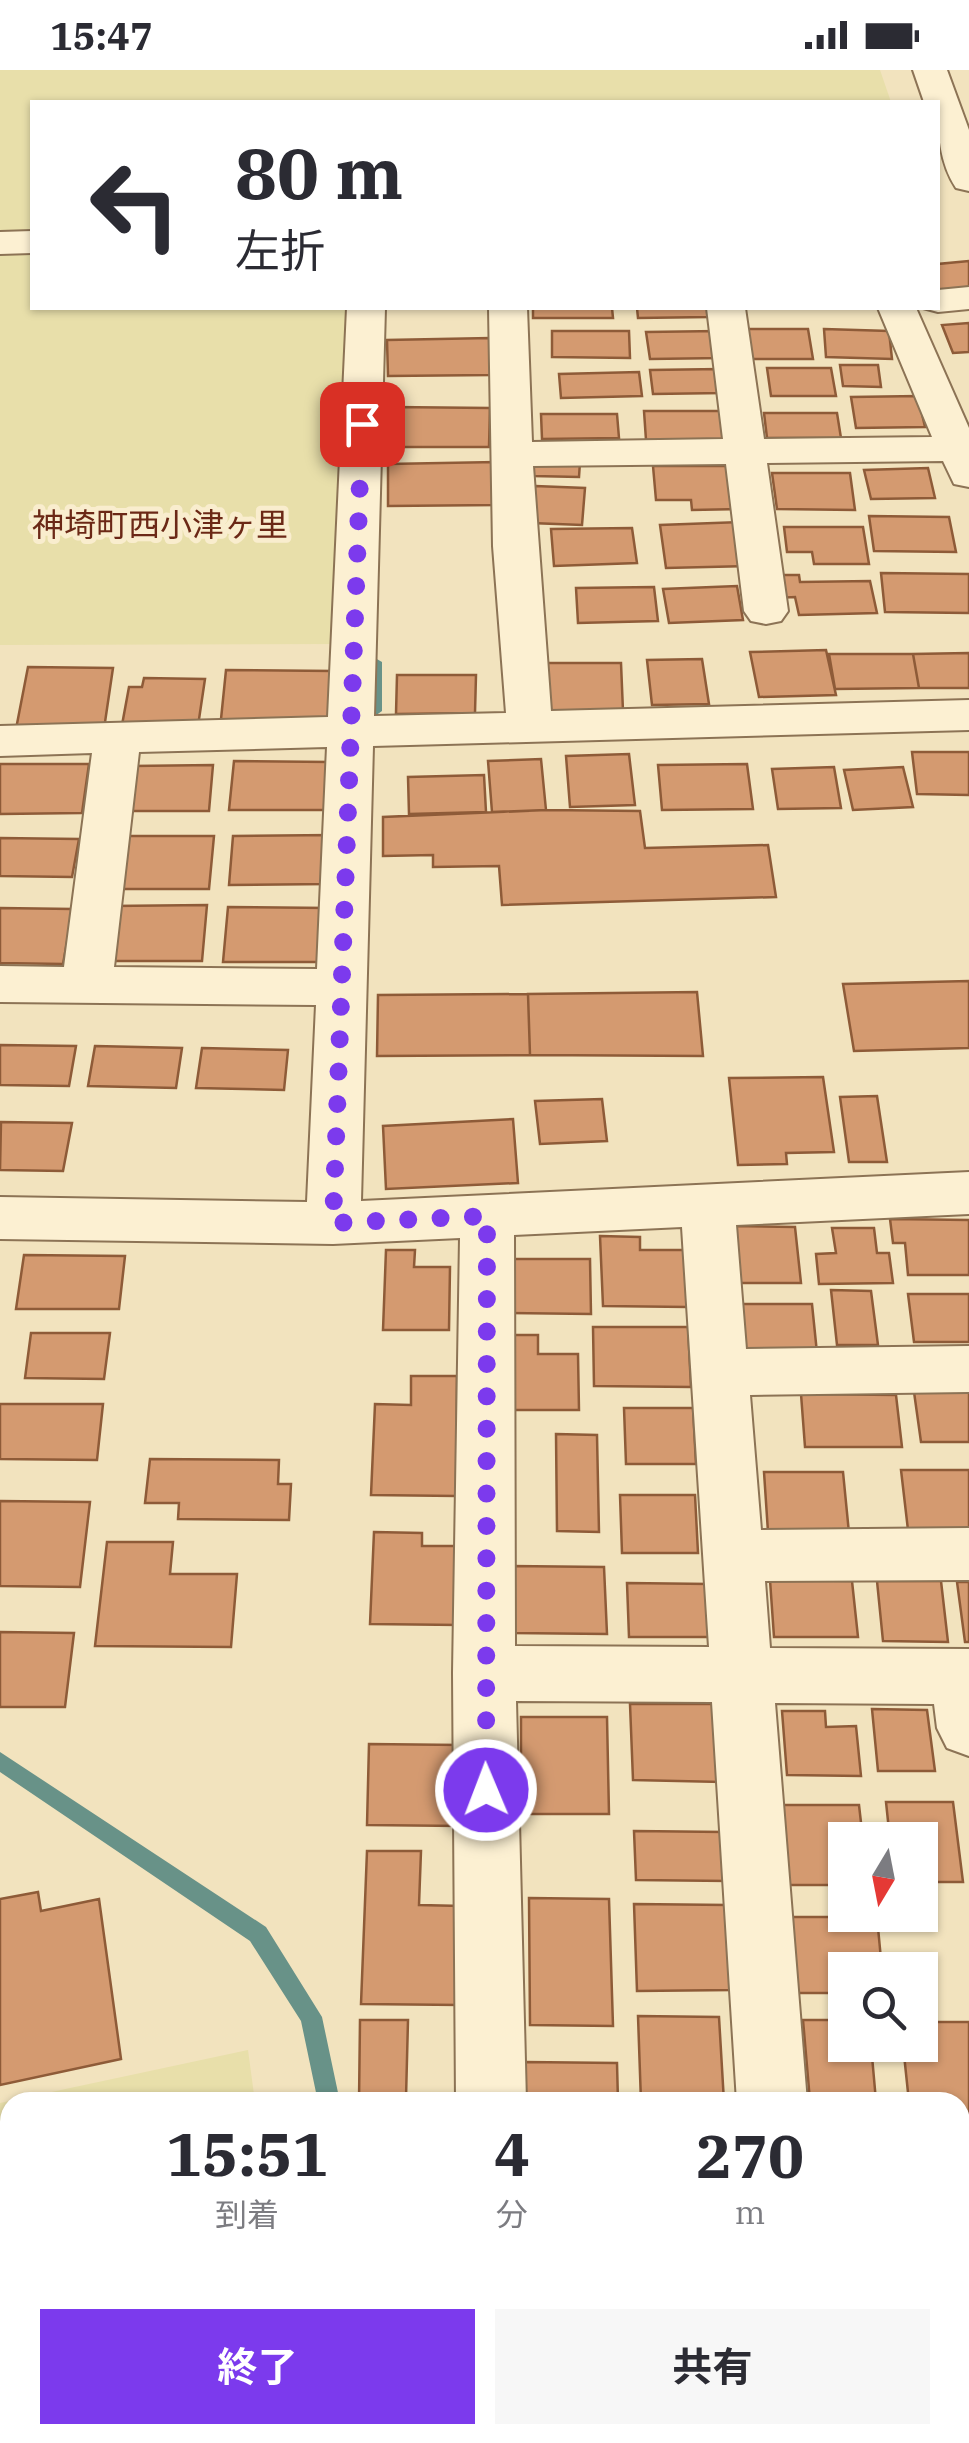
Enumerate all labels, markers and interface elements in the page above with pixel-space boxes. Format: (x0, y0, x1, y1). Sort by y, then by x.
text: 15:47 (50, 11, 153, 60)
text: 80 m (235, 127, 403, 218)
icon: left (70, 140, 200, 270)
text: 左折 (235, 221, 325, 279)
pin (320, 382, 405, 467)
icon: arrive (335, 397, 390, 452)
district label: 神埼町西小津ヶ里 (32, 503, 288, 545)
position arrow (434, 1738, 538, 1842)
north arrow (828, 1822, 938, 1932)
map controls (828, 1822, 938, 2062)
button: search (828, 1952, 938, 2062)
text: 15:51 (166, 2114, 328, 2193)
text: 4 (494, 2114, 530, 2193)
text: 270 (696, 2116, 804, 2195)
text: m (735, 2191, 765, 2233)
text: 到着 (215, 2193, 279, 2235)
text: 分 (496, 2193, 528, 2235)
button: 終了 (40, 2309, 475, 2424)
button: 共有 (495, 2309, 930, 2424)

